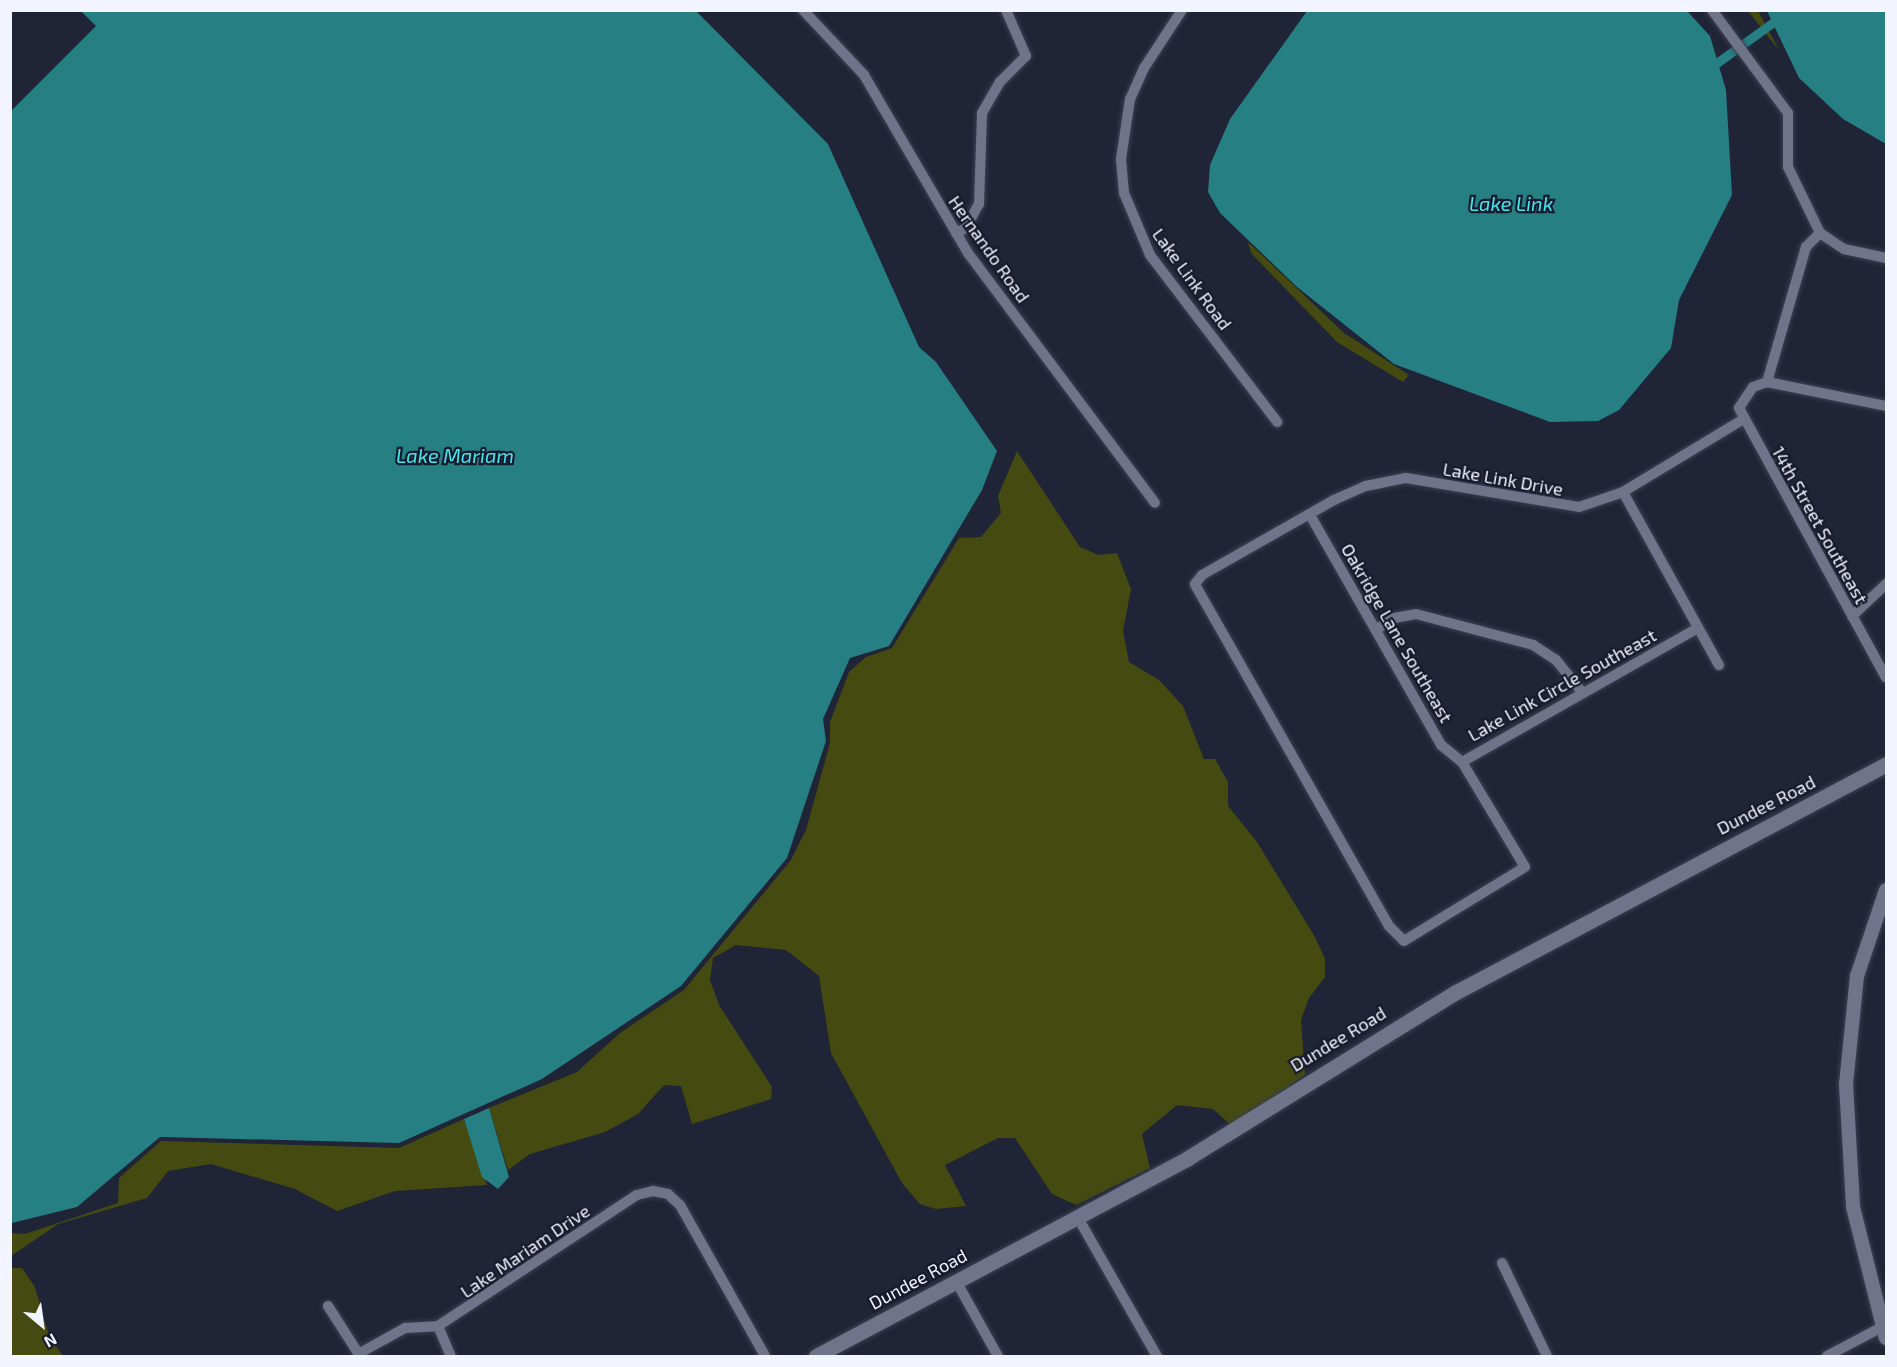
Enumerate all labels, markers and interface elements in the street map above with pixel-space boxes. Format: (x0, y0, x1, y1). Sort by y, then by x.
street label: Hernando Road (944, 191, 1034, 307)
water label: Lake Link (1469, 191, 1553, 215)
street label: Lake Link Road (1148, 224, 1236, 334)
street label: 14th Street Southeast (1768, 442, 1872, 608)
water label: Lake Mariam (396, 443, 514, 467)
street label: Lake Link Drive (1441, 458, 1565, 500)
street label: Oakridge Lane Southeast (1337, 540, 1457, 726)
street label: Lake Link Circle Southeast (1464, 624, 1660, 746)
street label: Dundee Road (1713, 771, 1819, 839)
street label: Dundee Road (1286, 1002, 1390, 1076)
street label: Lake Mariam Drive (456, 1200, 594, 1302)
street label: Dundee Road (865, 1244, 971, 1314)
north arrow (12, 1295, 72, 1355)
text: N (41, 1330, 61, 1352)

